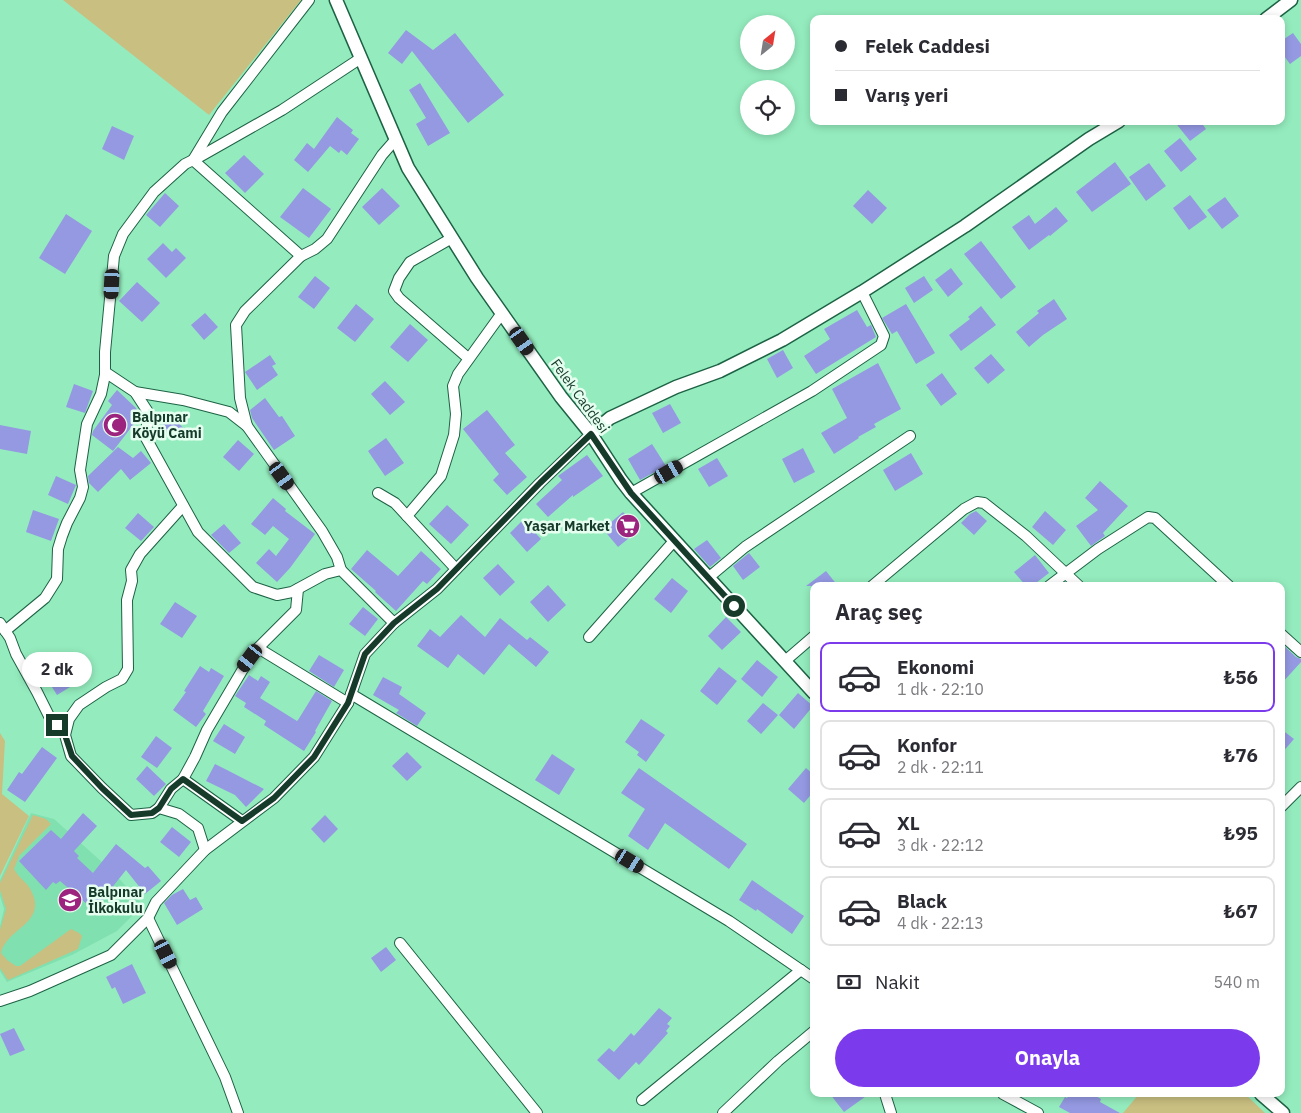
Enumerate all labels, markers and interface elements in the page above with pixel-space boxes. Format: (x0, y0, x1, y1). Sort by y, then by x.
north arrow (740, 15, 795, 70)
map controls (740, 15, 795, 135)
text: Felek Caddesi (865, 34, 990, 58)
button: locate (740, 80, 795, 135)
text: Varış yeri (865, 83, 948, 107)
car (103, 269, 120, 299)
car (507, 324, 536, 358)
street label: Felek Caddesi (547, 355, 613, 437)
place label: Balpınar Köyü Cami (132, 408, 202, 442)
mosque icon: Balpınar Köyü Cami (102, 412, 128, 438)
car (652, 458, 685, 486)
car (267, 459, 296, 493)
supermarket icon: Yaşar Market (615, 513, 641, 539)
place label: Yaşar Market (524, 517, 610, 535)
route start (723, 595, 745, 617)
text: Araç seç (835, 597, 923, 626)
car (234, 642, 265, 674)
callout: 2 dk (22, 652, 92, 688)
icon: car (837, 655, 882, 700)
text: Ekonomi (897, 655, 974, 679)
text: 2 dk (41, 659, 73, 679)
text: ₺56 (1224, 665, 1258, 689)
text: 1 dk · 22:10 (897, 679, 984, 699)
route end (46, 714, 68, 736)
icon: car (837, 733, 882, 778)
text: Konfor (897, 733, 957, 757)
text: ₺76 (1224, 743, 1258, 767)
text: 2 dk · 22:11 (897, 757, 984, 777)
icon: car (837, 811, 882, 856)
text: XL (897, 811, 920, 835)
text: ₺95 (1224, 821, 1258, 845)
text: 3 dk · 22:12 (897, 835, 984, 855)
car (613, 847, 646, 875)
place label: Balpınar İlkokulu (88, 883, 144, 917)
school or university icon: Balpınar İlkokulu (57, 887, 83, 913)
icon: car (837, 889, 882, 934)
text: Black (897, 889, 947, 913)
text: ₺67 (1224, 899, 1258, 923)
text: 4 dk · 22:13 (897, 913, 984, 933)
car (152, 937, 179, 971)
icon: cash (835, 968, 863, 996)
text: Nakit (875, 970, 920, 994)
text: 540 m (1213, 972, 1260, 992)
button: Onayla (835, 1029, 1260, 1087)

